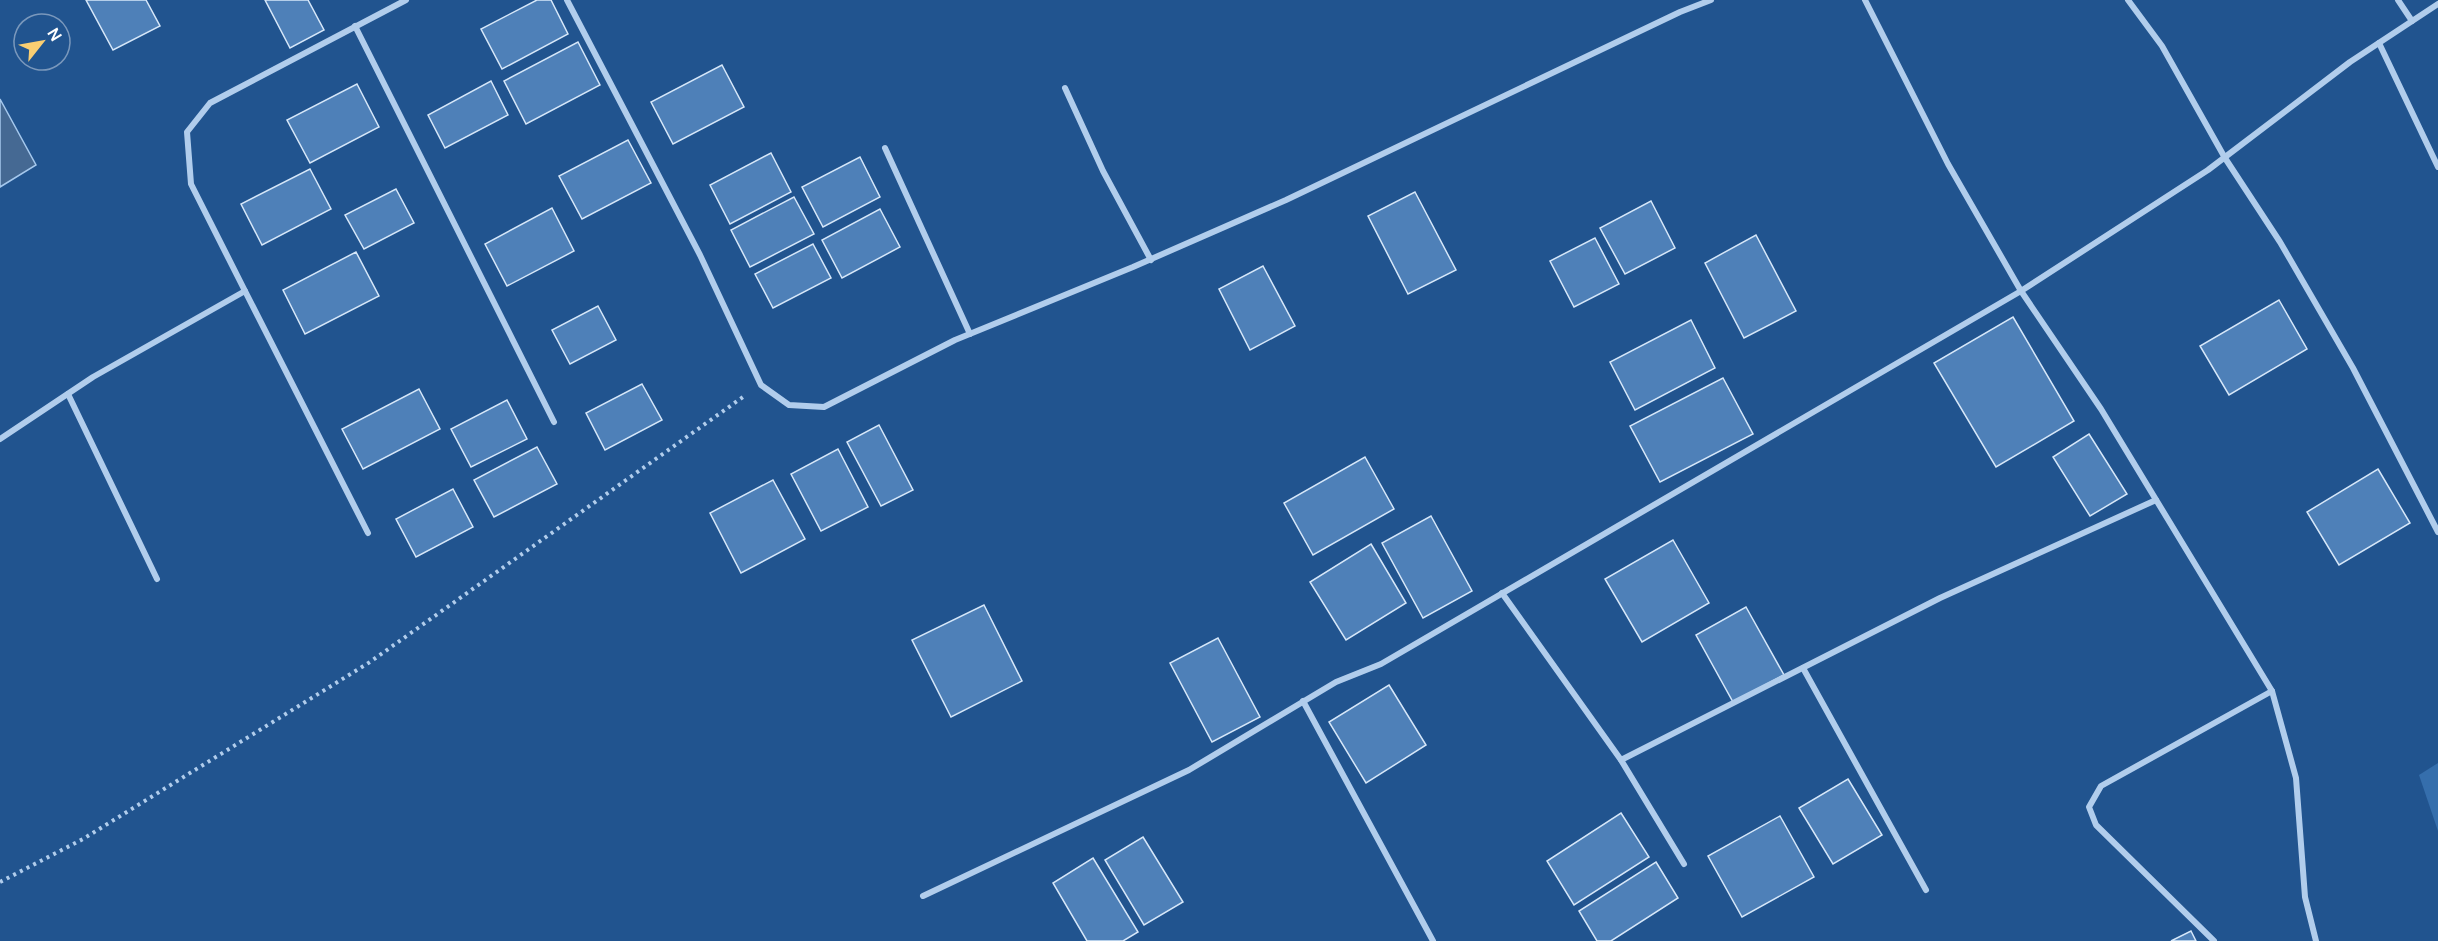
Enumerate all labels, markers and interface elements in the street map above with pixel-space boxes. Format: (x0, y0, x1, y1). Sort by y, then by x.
north arrow (12, 12, 72, 72)
text: N (42, 24, 67, 45)

